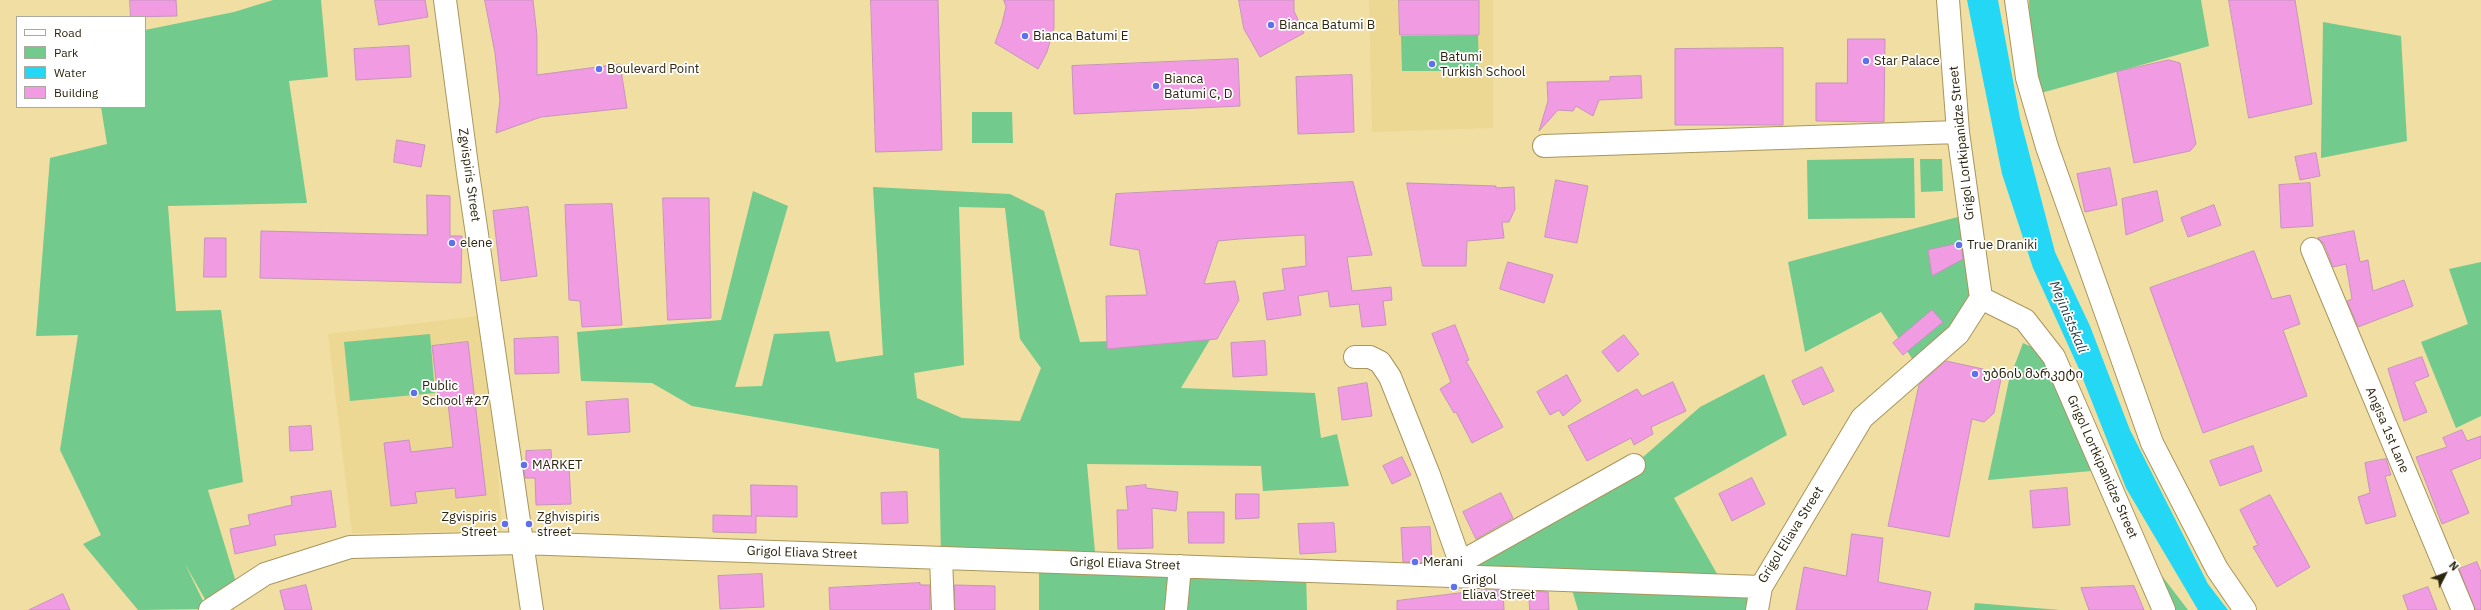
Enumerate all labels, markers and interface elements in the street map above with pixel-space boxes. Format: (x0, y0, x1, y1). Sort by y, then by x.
legend (16, 16, 146, 108)
place label: Bianca Batumi B (1279, 17, 1375, 33)
marker: Bianca Batumi B (1266, 20, 1276, 30)
text: Road (54, 25, 82, 40)
place label: Bianca Batumi E (1033, 28, 1128, 44)
marker: Bianca Batumi E (1020, 31, 1030, 41)
text: Park (54, 45, 78, 60)
place label: Batumi Turkish School (1440, 49, 1525, 80)
place label: Star Palace (1874, 53, 1940, 69)
marker: Star Palace (1861, 56, 1871, 66)
marker: Batumi Turkish School (1427, 59, 1437, 69)
place label: Boulevard Point (607, 61, 699, 77)
marker: Boulevard Point (594, 64, 604, 74)
text: Water (54, 65, 86, 80)
street label: Grigol Lortkipanidze Street (1946, 65, 1978, 221)
place label: Bianca Batumi C, D (1164, 71, 1232, 102)
marker: Bianca Batumi C, D (1151, 81, 1161, 91)
text: Building (54, 85, 98, 100)
street label: Zgvispiris Street (455, 127, 483, 223)
place label: elene (460, 235, 492, 251)
place label: True Draniki (1967, 237, 2037, 253)
marker: elene (447, 238, 457, 248)
marker: True Draniki (1954, 240, 1964, 250)
water label: Mejinistskali (2045, 278, 2091, 356)
place label: უბნის მარკეტი (1983, 366, 2083, 382)
marker: უბნის მარკეტი (1970, 369, 1980, 379)
place label: Public School #27 (422, 378, 490, 409)
street label: Angisa 1st Lane (2362, 385, 2412, 475)
marker: Public School #27 (409, 388, 419, 398)
street label: Grigol Lortkipanidze Street (2063, 393, 2141, 541)
place label: MARKET (532, 457, 582, 473)
marker: MARKET (519, 460, 529, 470)
street label: Grigol Eliava Street (1755, 484, 1827, 586)
place label: Zgvispiris Street (441, 509, 497, 540)
place label: Zghvispiris street (537, 509, 600, 540)
marker: Zgvispiris Street (500, 519, 510, 529)
marker: Zghvispiris street (524, 519, 534, 529)
street label: Grigol Eliava Street (746, 543, 858, 563)
street label: Grigol Eliava Street (1069, 554, 1181, 574)
place label: Merani (1423, 554, 1463, 570)
north arrow (2425, 554, 2465, 594)
marker: Merani (1410, 557, 1420, 567)
text: N (2446, 558, 2462, 574)
place label: Grigol Eliava Street (1462, 572, 1535, 603)
marker: Grigol Eliava Street (1449, 582, 1459, 592)

